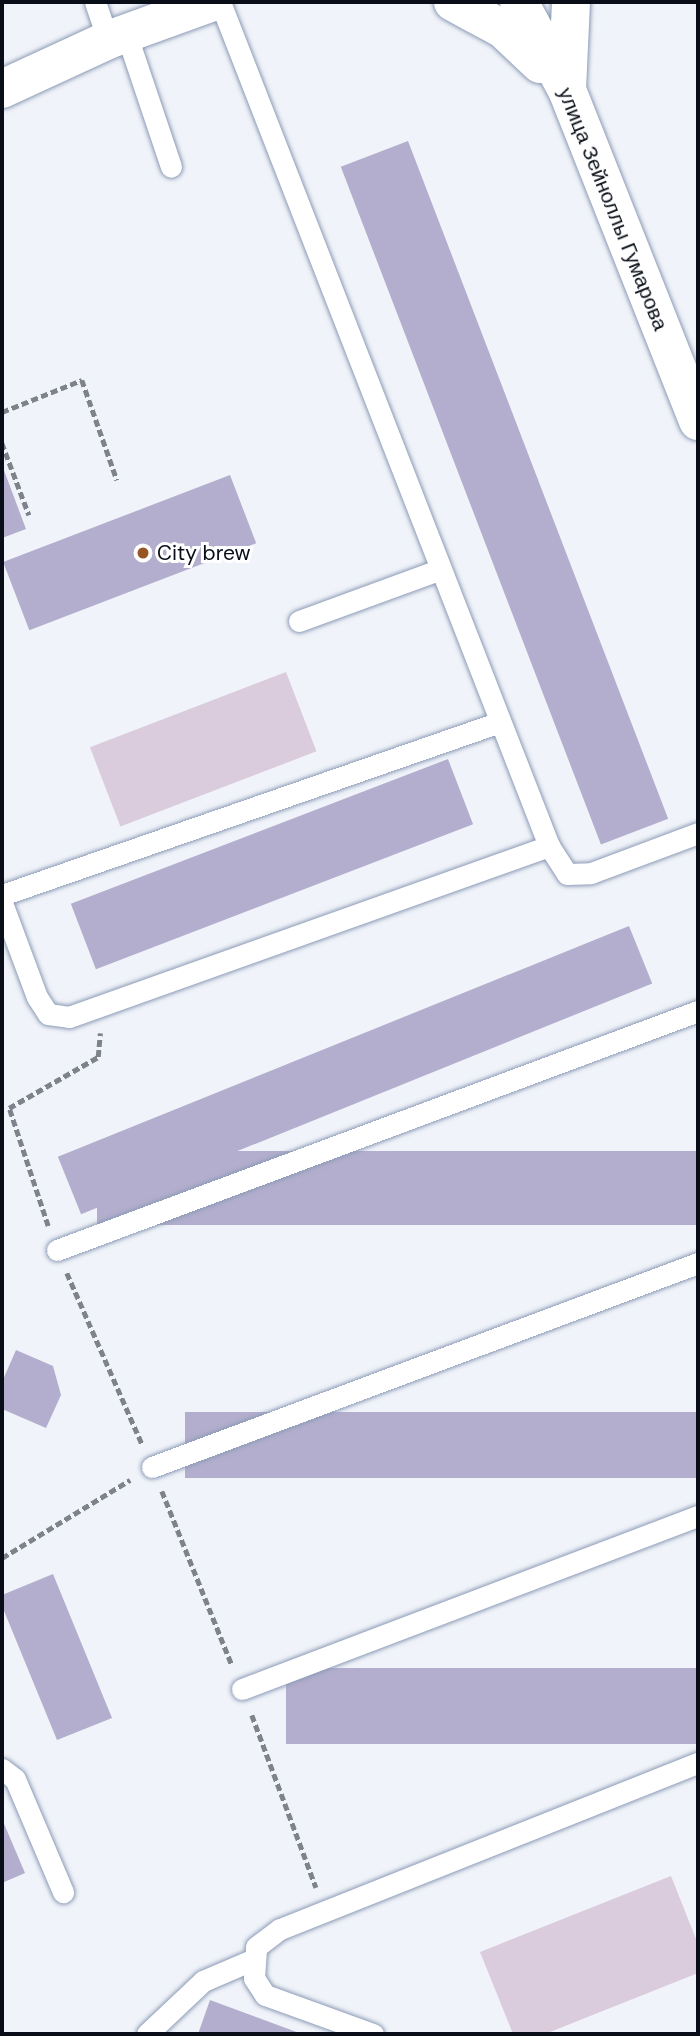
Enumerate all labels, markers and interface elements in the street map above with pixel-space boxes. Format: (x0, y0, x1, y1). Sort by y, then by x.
street label: улица Зейноллы Гумарова (553, 84, 673, 334)
place label: City brew (157, 540, 251, 566)
marker: City brew (135, 545, 151, 561)

